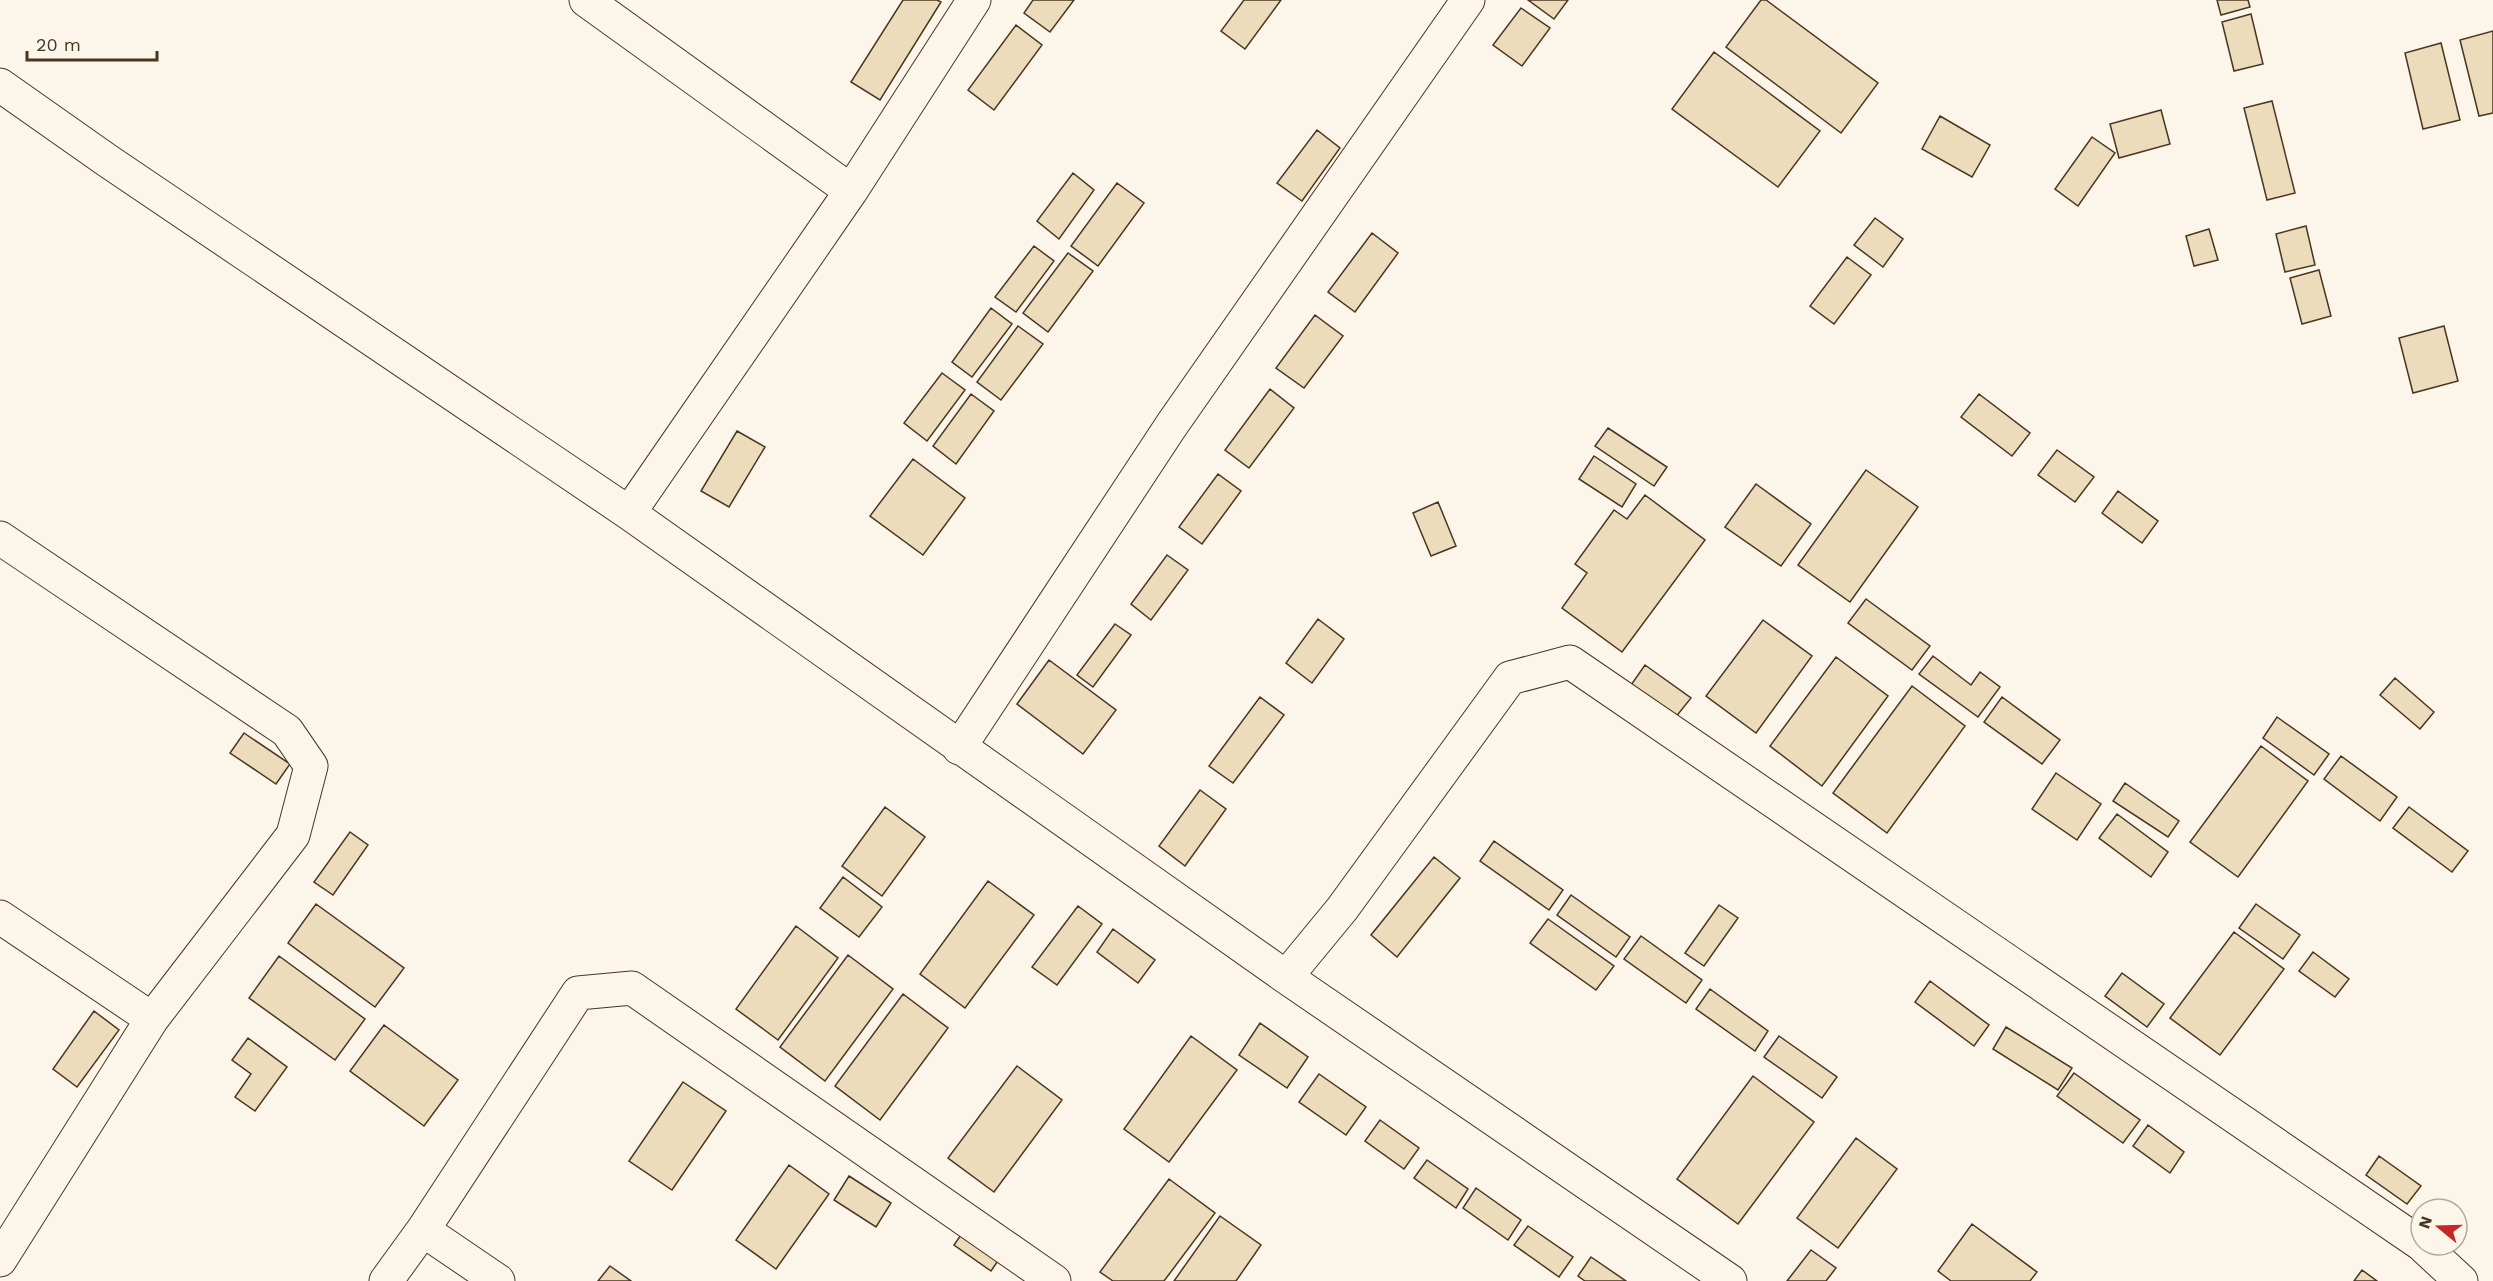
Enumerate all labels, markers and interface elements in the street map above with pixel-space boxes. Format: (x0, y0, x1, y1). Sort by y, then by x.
scale bar (27, 24, 158, 62)
text: 20 m (36, 34, 81, 55)
north arrow (2409, 1197, 2469, 1257)
text: N (2414, 1214, 2436, 1231)

